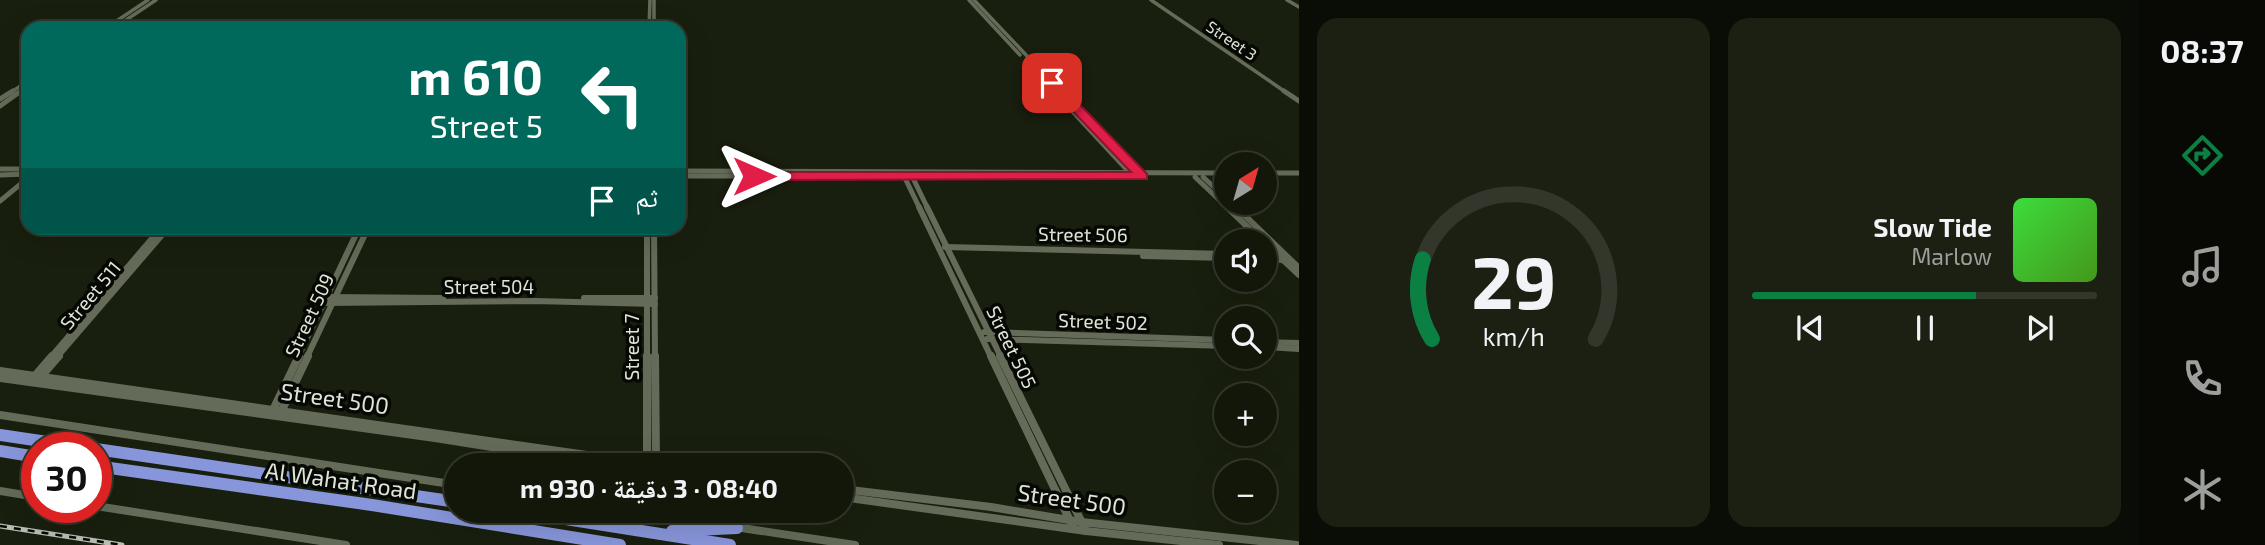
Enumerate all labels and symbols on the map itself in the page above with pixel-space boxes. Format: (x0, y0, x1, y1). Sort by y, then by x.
street label: Street 3 (1203, 16, 1261, 64)
pin (1022, 53, 1082, 113)
position arrow (717, 139, 791, 213)
north arrow (1214, 152, 1278, 215)
street label: Street 506 (1038, 222, 1128, 246)
street label: Street 511 (55, 256, 125, 334)
street label: Street 509 (280, 270, 338, 360)
street label: Street 504 (444, 275, 534, 298)
street label: Street 505 (982, 302, 1042, 392)
street label: Street 502 (1058, 308, 1148, 334)
street label: Street 7 (620, 313, 643, 380)
street label: Street 500 (279, 377, 391, 419)
speed limit sign: 30 (21, 432, 112, 523)
street label: Al Wahat Road (264, 456, 418, 504)
street label: Street 500 (1016, 478, 1128, 520)

